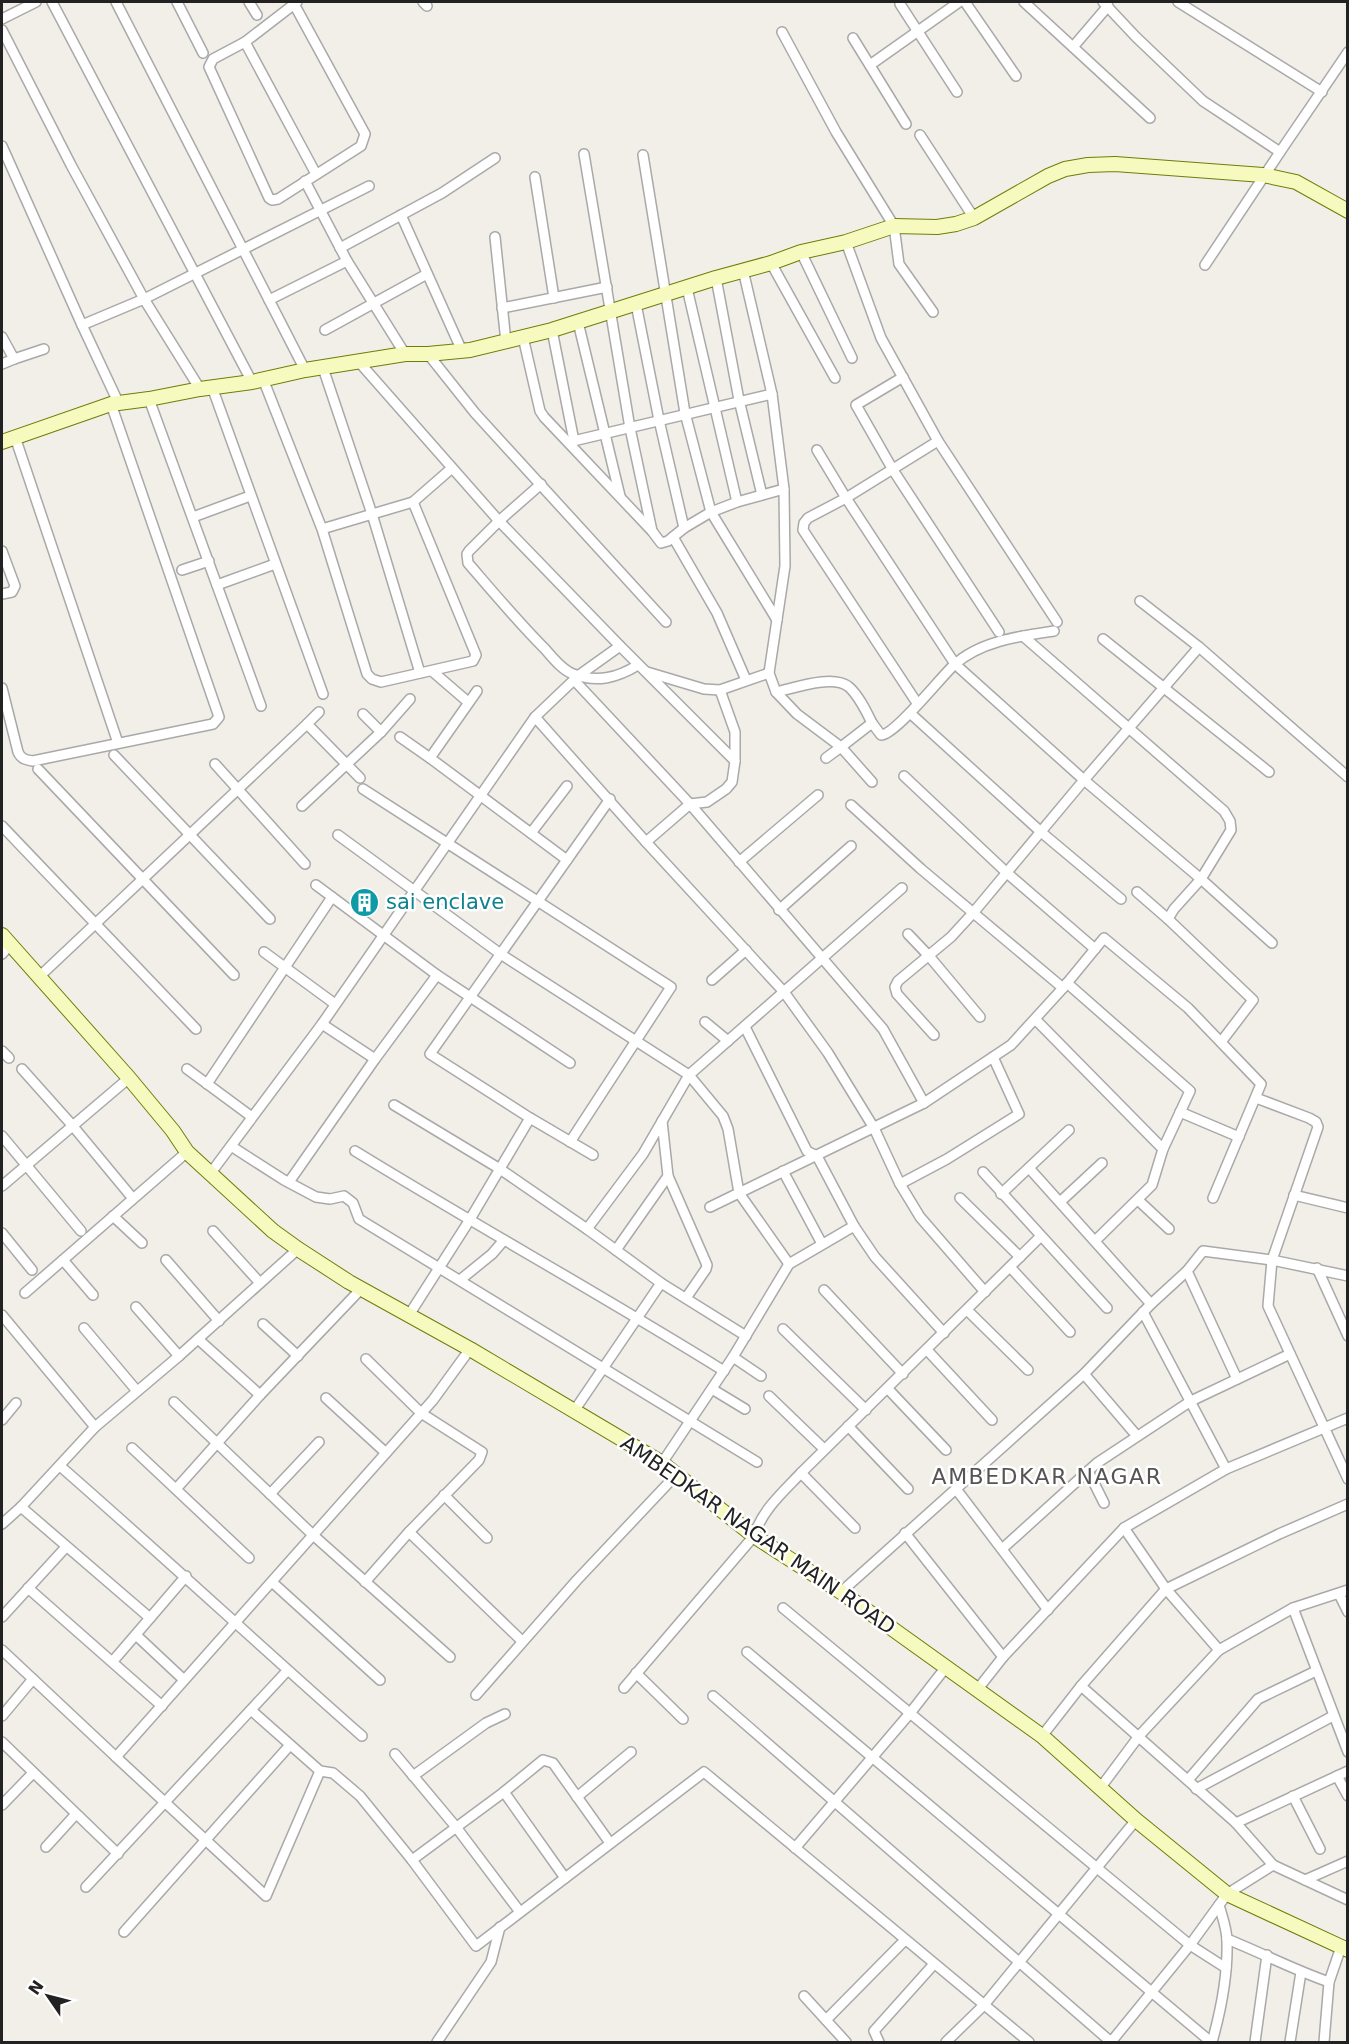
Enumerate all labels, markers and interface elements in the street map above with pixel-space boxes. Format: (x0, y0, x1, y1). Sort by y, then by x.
building icon: sai enclave (349, 886, 381, 918)
place label: sai enclave (386, 890, 504, 914)
street label: AMBEDKAR NAGAR MAIN ROAD (616, 1431, 900, 1639)
district label: AMBEDKAR NAGAR (932, 1464, 1162, 1489)
north arrow (18, 1966, 78, 2026)
text: N (25, 1977, 48, 1999)

